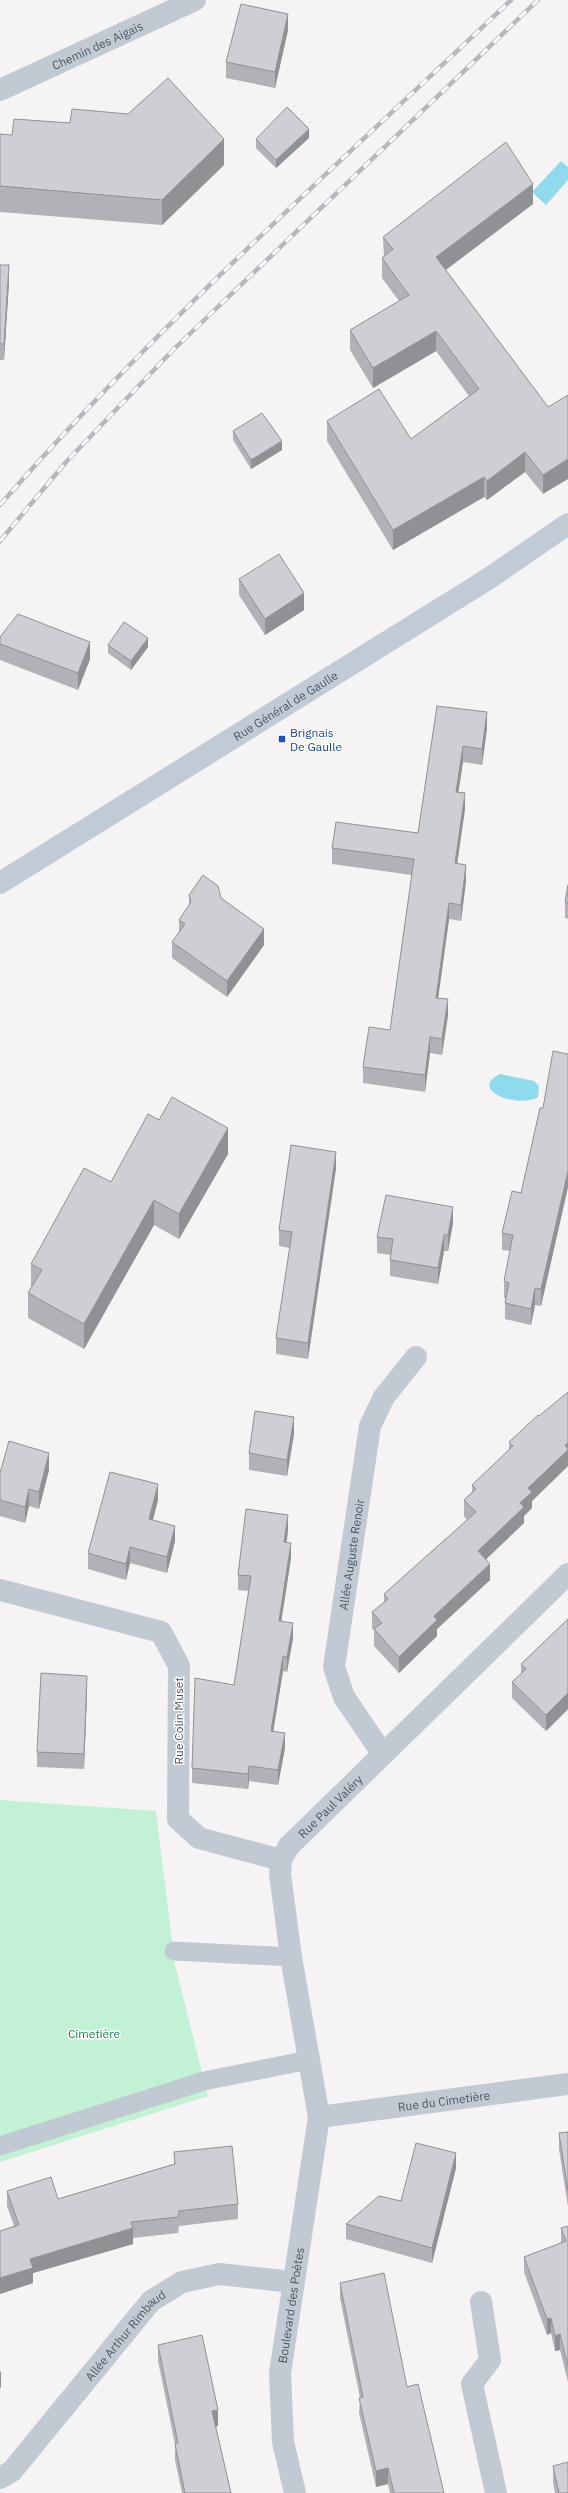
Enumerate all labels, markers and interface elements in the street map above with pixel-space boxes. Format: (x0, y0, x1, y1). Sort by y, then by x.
street label: Chemin des Aigais (49, 18, 145, 73)
street label: Rue Général de Gaulle (230, 667, 341, 744)
place label: Brignais De Gaulle (290, 725, 343, 754)
marker: Brignais De Gaulle (277, 734, 287, 744)
street label: Allée Auguste Renoir (335, 1497, 367, 1611)
street label: Rue Colin Muset (171, 1677, 186, 1765)
street label: Rue Paul Valéry (295, 1771, 365, 1841)
park label: Cimetière (68, 2026, 121, 2041)
street label: Rue du Cimetière (397, 2087, 491, 2114)
street label: Boulevard des Poètes (274, 2246, 307, 2364)
street label: Allée Arthur Rimbaud (82, 2287, 168, 2383)

